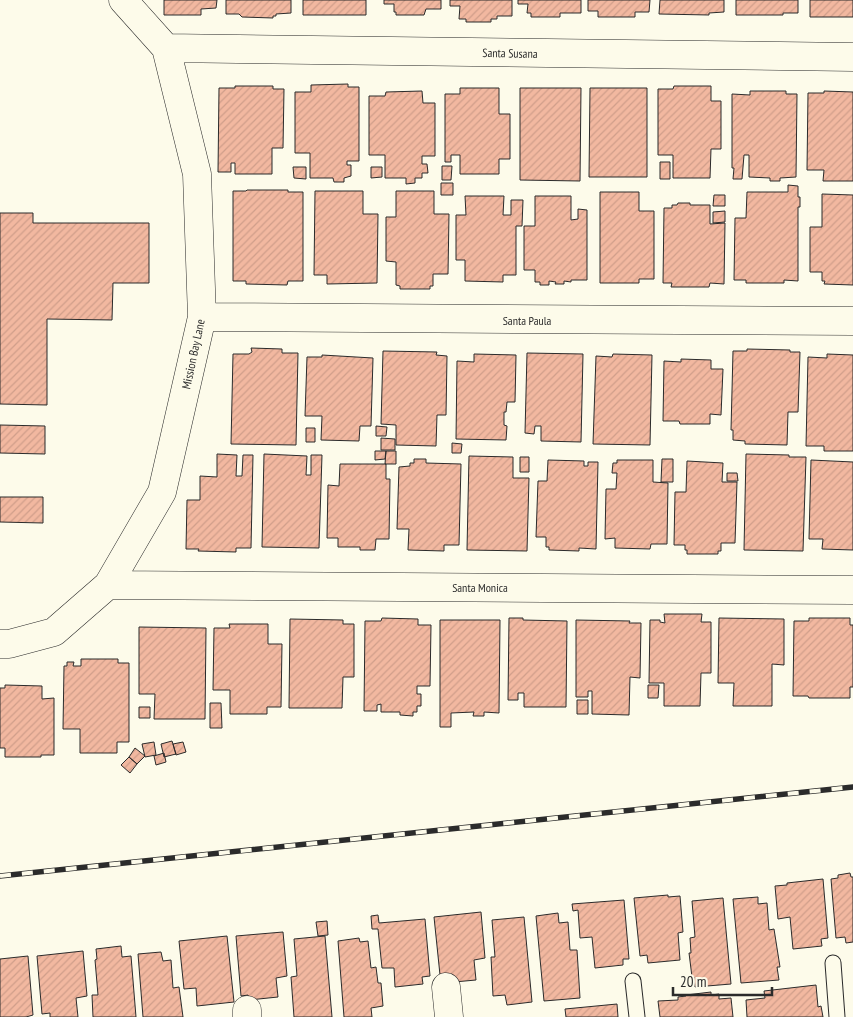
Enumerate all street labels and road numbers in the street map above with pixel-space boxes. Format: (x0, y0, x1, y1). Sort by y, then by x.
street label: Santa Susana (482, 45, 538, 61)
street label: Santa Paula (503, 313, 551, 328)
street label: Mission Bay Lane (178, 318, 208, 390)
street label: Santa Monica (452, 580, 508, 595)

